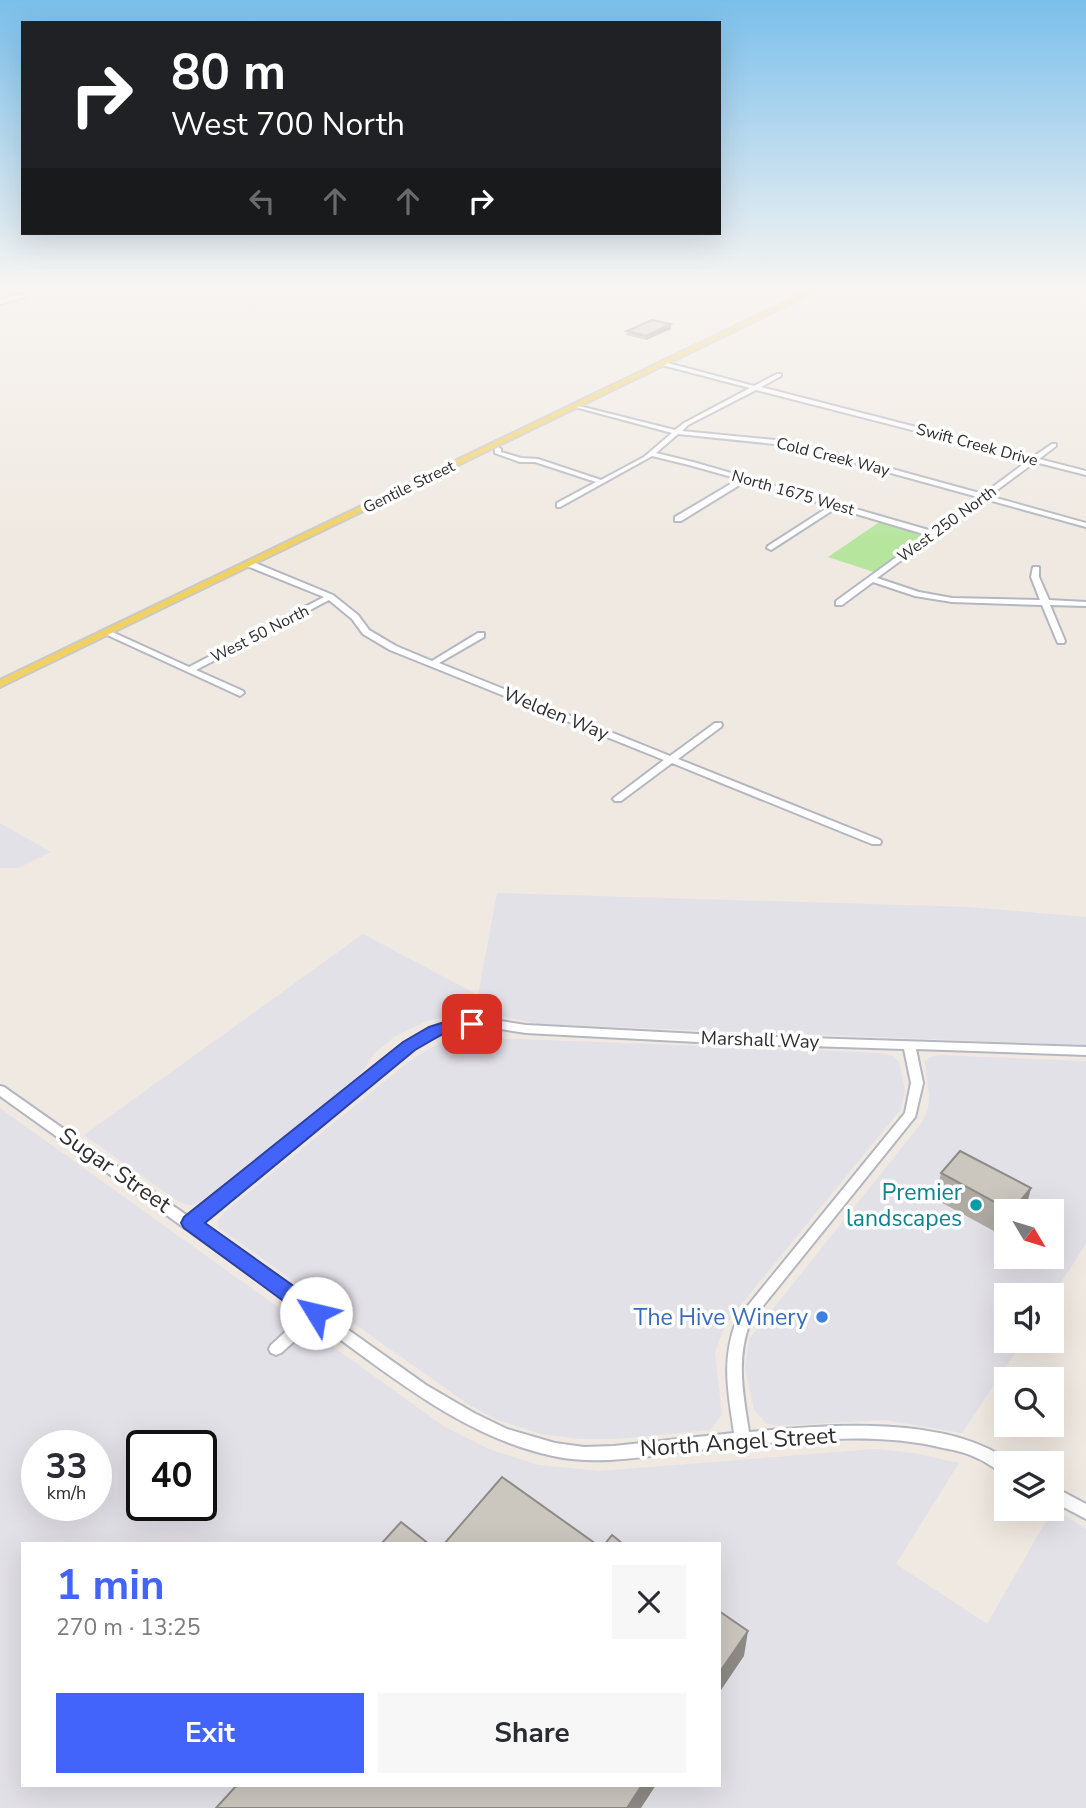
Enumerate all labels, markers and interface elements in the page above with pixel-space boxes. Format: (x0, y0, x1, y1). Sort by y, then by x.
text: 80 m (171, 39, 286, 106)
icon: right (56, 49, 147, 140)
text: West 700 North (171, 103, 405, 146)
icon: left (243, 182, 281, 220)
icon: ahead (316, 182, 354, 220)
icon: ahead (389, 182, 427, 220)
icon: right (462, 182, 500, 220)
street label: Swift Creek Drive (914, 418, 1040, 472)
street label: Cold Creek Way (774, 432, 893, 482)
street label: Gentile Street (359, 455, 459, 519)
street label: North 1675 West (729, 465, 857, 521)
street label: West 250 North (893, 481, 1001, 567)
street label: West 50 North (207, 600, 313, 668)
street label: Welden Way (499, 681, 613, 747)
pin (442, 994, 502, 1054)
icon: arrive (453, 1005, 491, 1043)
street label: Marshall Way (700, 1025, 820, 1055)
street label: Sugar Street (53, 1120, 178, 1220)
place label: Premier landscapes (846, 1177, 963, 1234)
marker: Premier landscapes (968, 1197, 984, 1213)
north arrow (994, 1199, 1064, 1269)
map controls (994, 1199, 1064, 1521)
position arrow (279, 1276, 353, 1350)
button: sound (994, 1283, 1064, 1353)
place label: The Hive Winery (634, 1302, 808, 1333)
marker: The Hive Winery (814, 1309, 830, 1325)
button: search (994, 1367, 1064, 1437)
street label: North Angel Street (639, 1420, 838, 1464)
speed limit sign: 40 (126, 1430, 217, 1521)
text: 33 (45, 1443, 88, 1490)
button: layers (994, 1451, 1064, 1521)
text: km/h (47, 1481, 86, 1505)
text: 1 min (56, 1557, 165, 1614)
button: close (612, 1565, 686, 1639)
text: 270 m · 13:25 (56, 1612, 201, 1643)
button: Exit (56, 1693, 364, 1773)
button: Share (378, 1693, 686, 1773)

